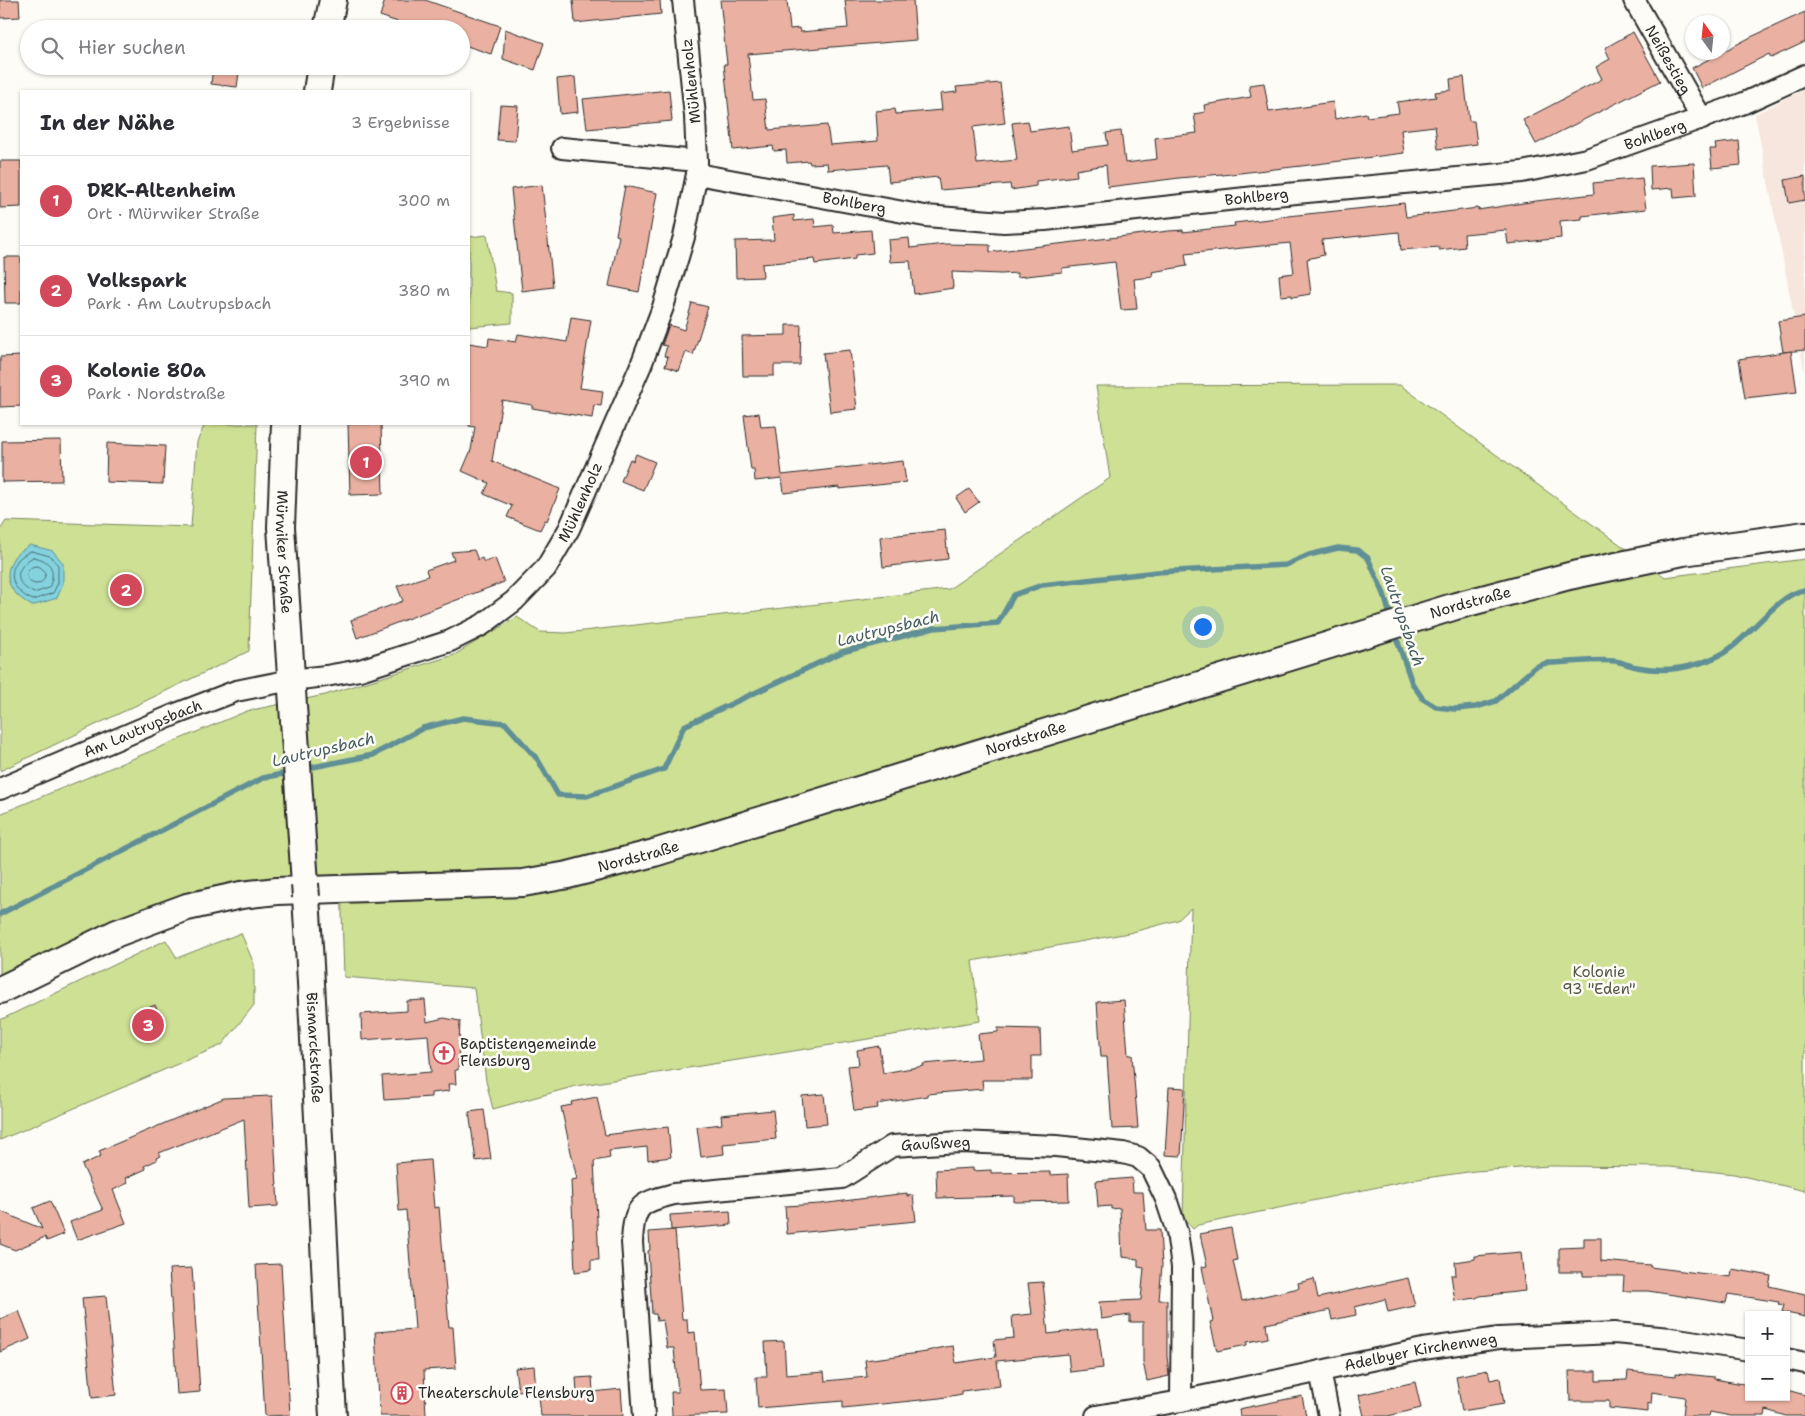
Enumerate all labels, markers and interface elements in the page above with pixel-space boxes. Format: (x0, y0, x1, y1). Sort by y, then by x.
north arrow (1685, 15, 1730, 60)
search box (20, 20, 470, 75)
street label: Neißestieg (1641, 22, 1696, 98)
icon: search (38, 34, 66, 62)
text: Hier suchen (78, 35, 186, 60)
street label: Mühlenholz (677, 37, 705, 125)
text: In der Nähe (40, 109, 175, 137)
text: 3 Ergebnisse (351, 112, 450, 133)
street label: Bohlberg (1621, 115, 1689, 155)
text: DRK-Altenheim (87, 178, 236, 203)
street label: Bohlberg (1224, 184, 1290, 210)
street label: Bohlberg (821, 187, 888, 219)
text: 1 (52, 190, 60, 211)
text: 300 m (398, 190, 450, 211)
text: Ort · Mürwiker Straße (87, 203, 260, 224)
text: Volkspark (87, 268, 187, 293)
text: 2 (50, 280, 62, 301)
text: 380 m (398, 280, 450, 301)
text: Park · Am Lautrupsbach (87, 293, 272, 314)
text: Kolonie 80a (87, 358, 206, 383)
text: 3 (50, 370, 62, 391)
text: 390 m (398, 370, 450, 391)
text: Park · Nordstraße (87, 383, 226, 404)
pin: 1 (350, 443, 382, 481)
street label: Mühlenholz (553, 459, 607, 546)
street label: Mürwiker Straße (271, 490, 297, 614)
water label: Lautrupsbach (1376, 563, 1430, 669)
pin: 2 (110, 571, 142, 609)
street label: Nordstraße (1427, 582, 1513, 623)
water label: Lautrupsbach (835, 606, 942, 651)
your location (1190, 614, 1216, 640)
street label: Am Lautrupsbach (80, 695, 205, 762)
street label: Nordstraße (983, 717, 1069, 760)
water label: Lautrupsbach (270, 727, 377, 772)
street label: Nordstraße (596, 836, 682, 877)
park label: Kolonie 93 "Eden" (1562, 962, 1636, 999)
street label: Bismarckstraße (302, 992, 327, 1104)
pin: 3 (132, 1006, 164, 1044)
place label: Baptistengemeinde Flensburg (460, 1034, 597, 1071)
church icon: Baptistengemeinde Flensburg (432, 1041, 456, 1065)
street label: Gaußweg (900, 1132, 971, 1155)
map controls (1745, 1311, 1790, 1401)
button: + (1745, 1311, 1790, 1356)
street label: Adelbyer Kirchenweg (1342, 1328, 1498, 1376)
button: − (1745, 1356, 1790, 1401)
building icon: Theaterschule Flensburg (390, 1381, 414, 1405)
place label: Theaterschule Flensburg (418, 1383, 595, 1403)

